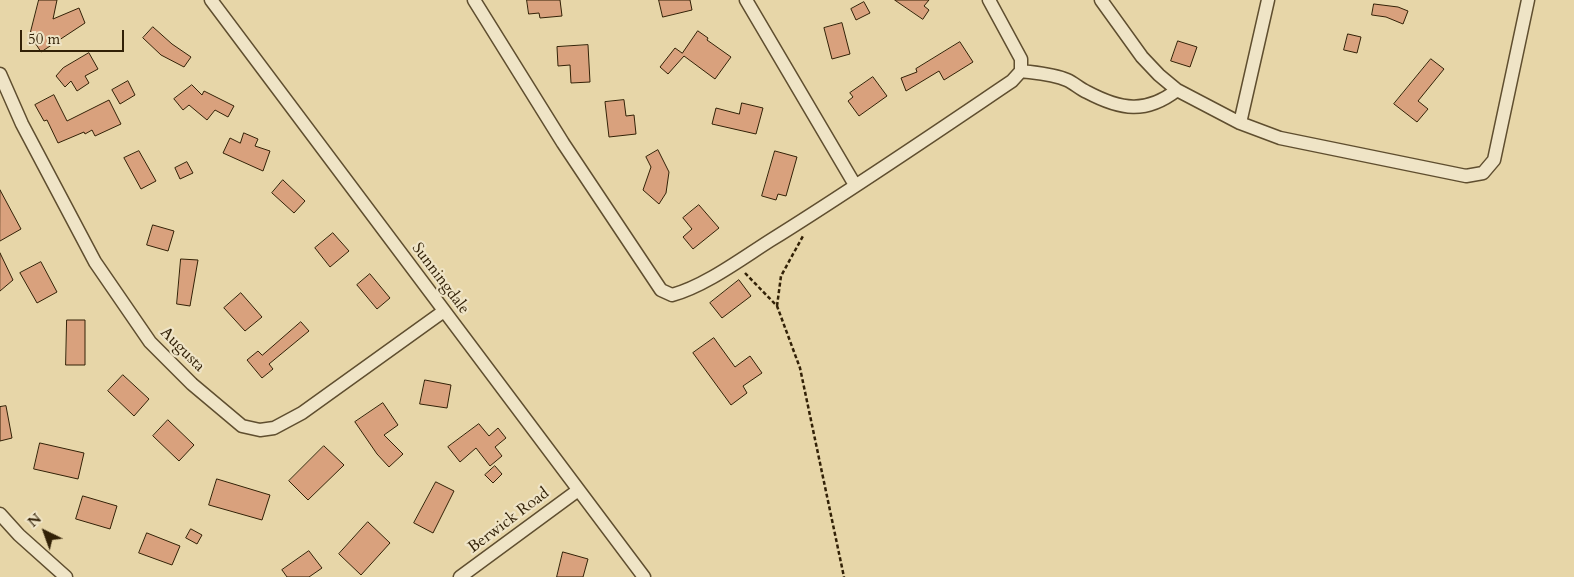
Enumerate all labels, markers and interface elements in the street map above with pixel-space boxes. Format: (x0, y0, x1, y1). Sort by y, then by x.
scale bar (22, 20, 126, 52)
text: 50 m (28, 29, 60, 49)
street label: Sunningdale (407, 240, 473, 318)
street label: Augusta (156, 324, 208, 376)
street label: Berwick Road (465, 484, 553, 558)
north arrow (20, 507, 70, 557)
text: N (24, 509, 46, 532)

